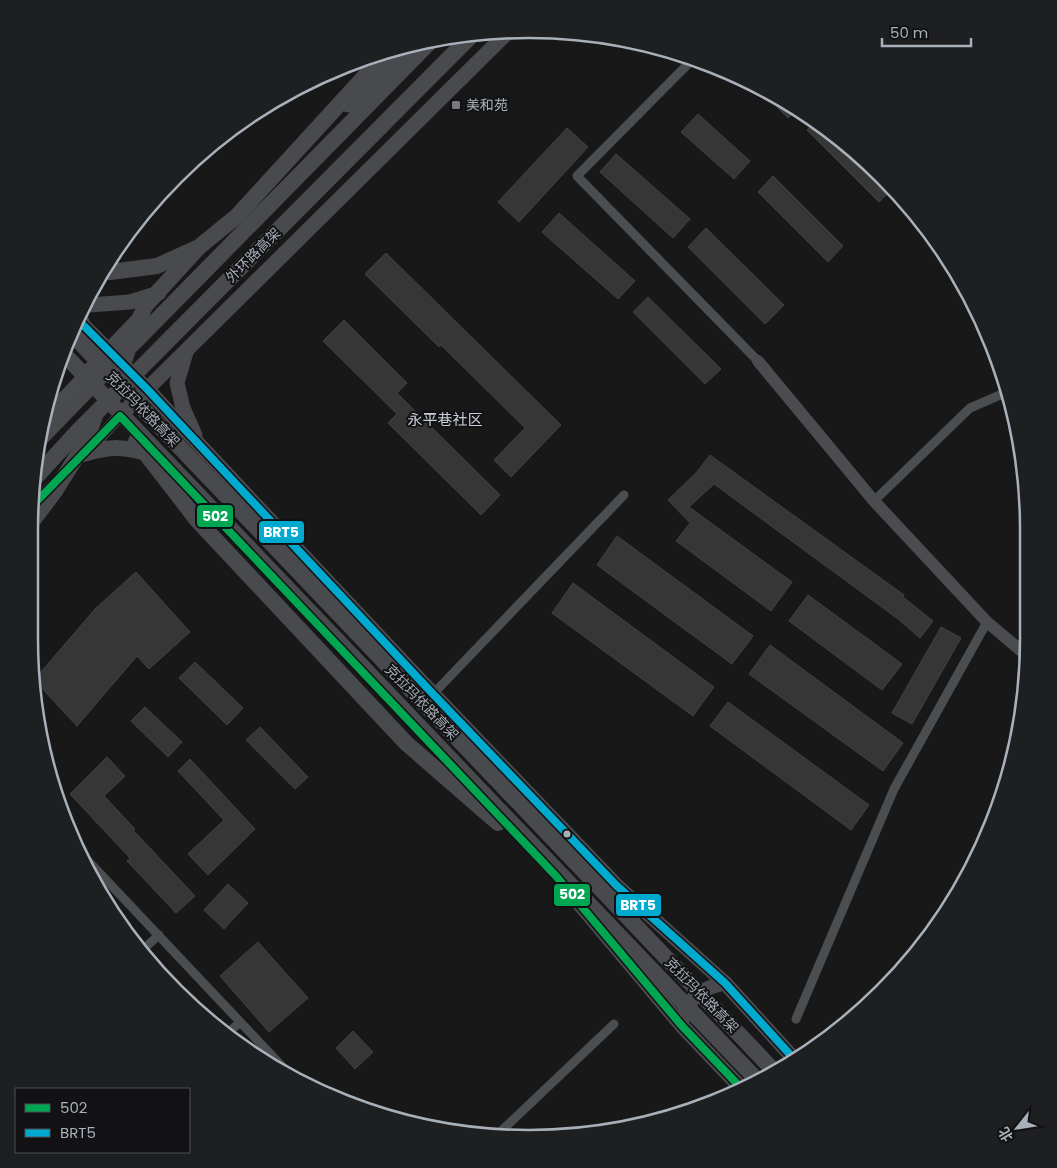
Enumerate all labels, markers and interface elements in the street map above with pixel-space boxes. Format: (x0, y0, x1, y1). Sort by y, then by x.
scale bar (882, 15, 971, 47)
text: 50 m (890, 22, 928, 43)
place label: 美和苑 (466, 95, 508, 115)
marker: 美和苑 (450, 99, 462, 111)
street label: 外环路高架 (221, 223, 285, 287)
street label: 克拉玛依路高架 (102, 367, 184, 451)
district label: 永平巷社区 (407, 409, 483, 430)
line badge: 502 (196, 504, 234, 528)
text: 502 (202, 506, 228, 526)
line badge: BRT5 (258, 520, 305, 544)
text: BRT5 (263, 522, 299, 542)
street label: 克拉玛依路高架 (381, 660, 463, 744)
unlabelled marker (562, 829, 572, 839)
line badge: 502 (553, 883, 591, 907)
text: 502 (559, 884, 585, 904)
line badge: BRT5 (615, 893, 662, 917)
text: BRT5 (620, 895, 656, 915)
street label: 克拉玛依路高架 (661, 953, 743, 1037)
legend (15, 1088, 190, 1153)
text: 502 (60, 1097, 87, 1118)
north arrow (992, 1103, 1042, 1153)
text: BRT5 (60, 1122, 96, 1143)
text: 北 (994, 1123, 1018, 1146)

